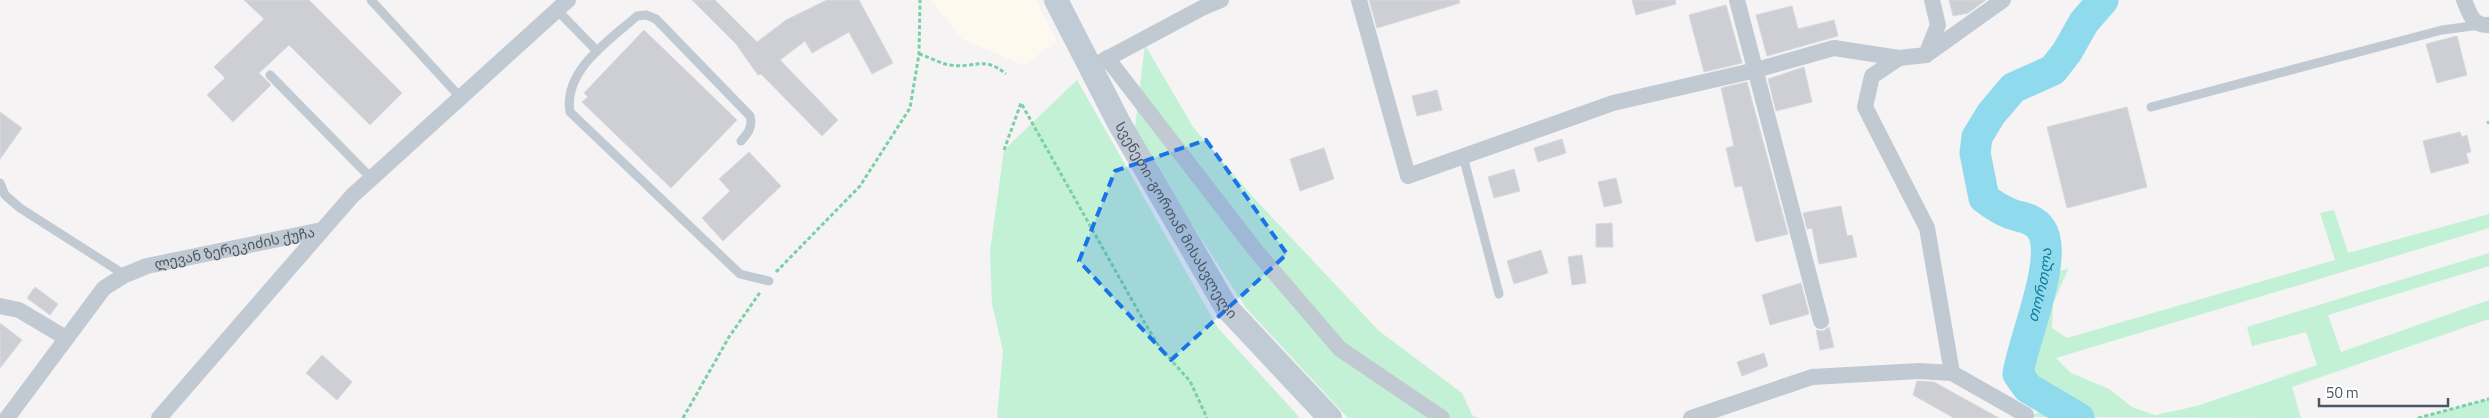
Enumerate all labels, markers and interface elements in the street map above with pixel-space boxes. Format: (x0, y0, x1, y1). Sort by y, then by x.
street label: სვენეთი-გორთან მისასვლელი (1110, 118, 1243, 323)
street label: ლევან ზერეკიძის ქუჩა (152, 221, 317, 274)
water label: თორთლა (2020, 247, 2058, 325)
scale bar (2319, 376, 2448, 408)
text: 50 m (2326, 381, 2359, 404)

